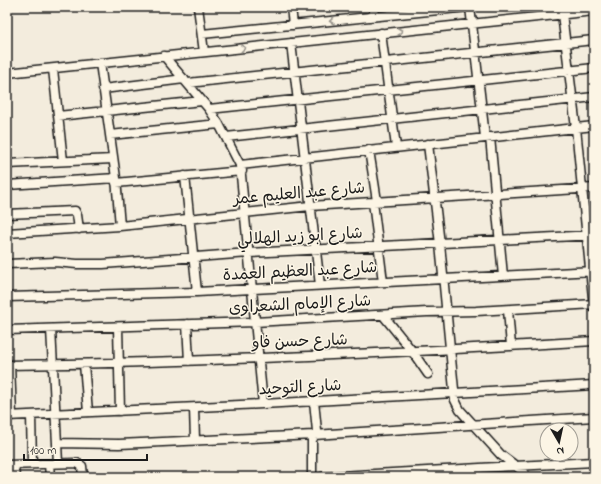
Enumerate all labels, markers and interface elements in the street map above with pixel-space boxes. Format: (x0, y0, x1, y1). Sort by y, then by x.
one-way arrow (329, 16, 335, 25)
one-way arrow (397, 27, 403, 36)
one-way arrow (240, 43, 246, 52)
street label: شارع عبد العليم عمر (230, 176, 366, 212)
street label: شارع ابو زيد الهلالي (237, 222, 363, 253)
street label: شارع عبد العظيم العمدة (222, 256, 378, 288)
street label: شارع الإمام الشعراوى (228, 289, 372, 321)
street label: شارع حسن فاو (250, 328, 348, 356)
street label: شارع التوحيد (258, 374, 342, 402)
north arrow (539, 422, 579, 462)
scale bar (24, 436, 147, 462)
text: 100 m (30, 442, 57, 460)
text: N (555, 442, 565, 459)

